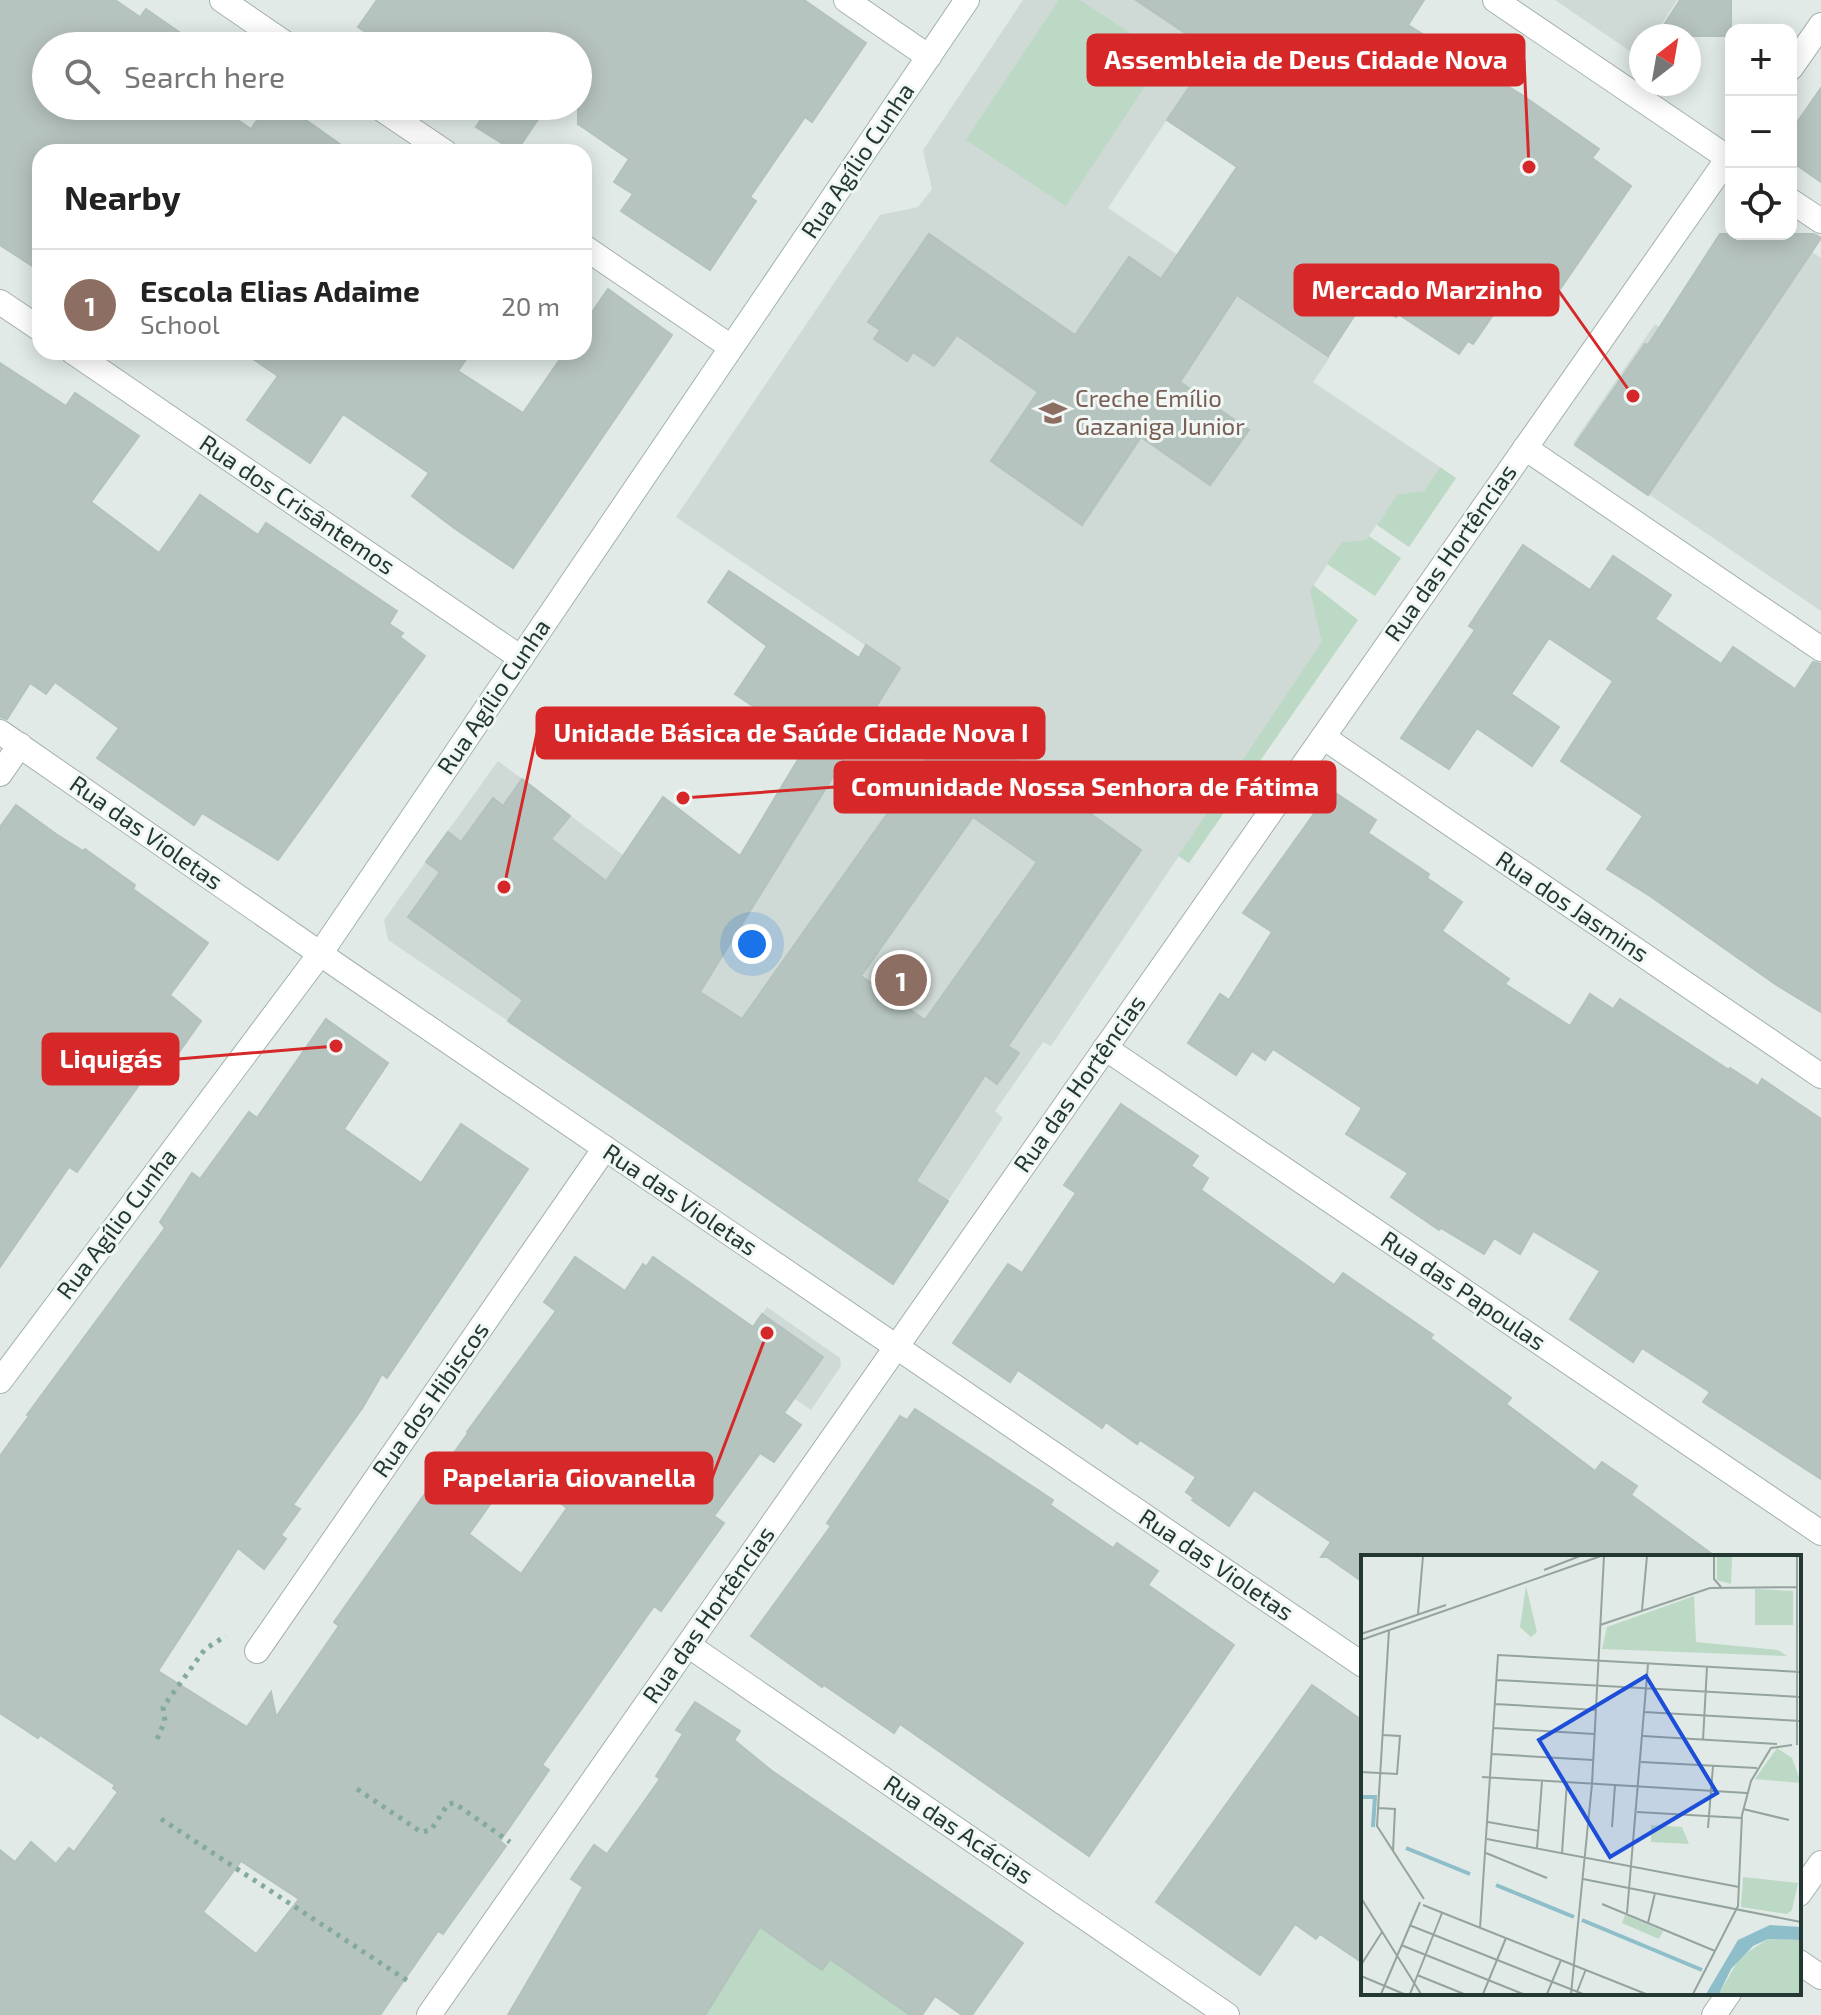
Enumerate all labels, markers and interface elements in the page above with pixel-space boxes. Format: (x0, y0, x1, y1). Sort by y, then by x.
north arrow (1629, 24, 1701, 96)
map controls (1725, 24, 1797, 240)
button: + (1725, 24, 1797, 96)
search box (32, 32, 592, 120)
callout: Assembleia de Deus Cidade Nova (1088, 35, 1524, 85)
text: Assembleia de Deus Cidade Nova (1104, 43, 1508, 74)
icon: search (60, 54, 104, 98)
text: Search here (124, 58, 285, 94)
street label: Rua Agílio Cunha (794, 77, 919, 243)
button: − (1725, 96, 1797, 168)
button: locate (1725, 168, 1797, 240)
text: Nearby (64, 176, 181, 217)
callout: Mercado Marzinho (1295, 265, 1558, 315)
text: Escola Elias Adaime (140, 272, 420, 308)
text: Mercado Marzinho (1311, 273, 1543, 304)
text: 1 (84, 290, 96, 321)
text: 20 m (501, 290, 560, 321)
text: School (140, 308, 220, 339)
place label: Creche Emílio Gazaniga Junior (1075, 383, 1245, 440)
school or university icon: Creche Emílio Gazaniga Junior (1038, 398, 1068, 428)
street label: Rua dos Crisântemos (195, 428, 401, 580)
street label: Rua das Hortências (1378, 458, 1522, 646)
street label: Rua Agílio Cunha (430, 613, 555, 779)
callout: Unidade Básica de Saúde Cidade Nova I (537, 708, 1044, 758)
text: Unidade Básica de Saúde Cidade Nova I (553, 716, 1029, 747)
callout: Comunidade Nossa Senhora de Fátima (835, 762, 1335, 812)
street label: Rua das Violetas (65, 768, 229, 895)
text: Comunidade Nossa Senhora de Fátima (851, 770, 1319, 801)
street label: Rua dos Jasmins (1491, 844, 1655, 968)
your location (732, 924, 772, 964)
pin: 1 (875, 950, 927, 1010)
street label: Rua das Hortências (1007, 989, 1151, 1177)
callout: Liquigás (43, 1034, 178, 1084)
text: Liquigás (60, 1042, 162, 1073)
street label: Rua das Violetas (598, 1136, 763, 1261)
street label: Rua Agílio Cunha (50, 1142, 182, 1304)
street label: Rua das Papoulas (1376, 1224, 1552, 1356)
street label: Rua dos Hibiscos (365, 1316, 494, 1482)
callout: Papelaria Giovanella (426, 1453, 712, 1503)
text: Papelaria Giovanella (442, 1461, 696, 1492)
street label: Rua das Violetas (1134, 1501, 1299, 1626)
street label: Rua das Hortências (636, 1520, 780, 1708)
inset map (1361, 1555, 1801, 1995)
street label: Rua das Acácias (879, 1768, 1039, 1889)

